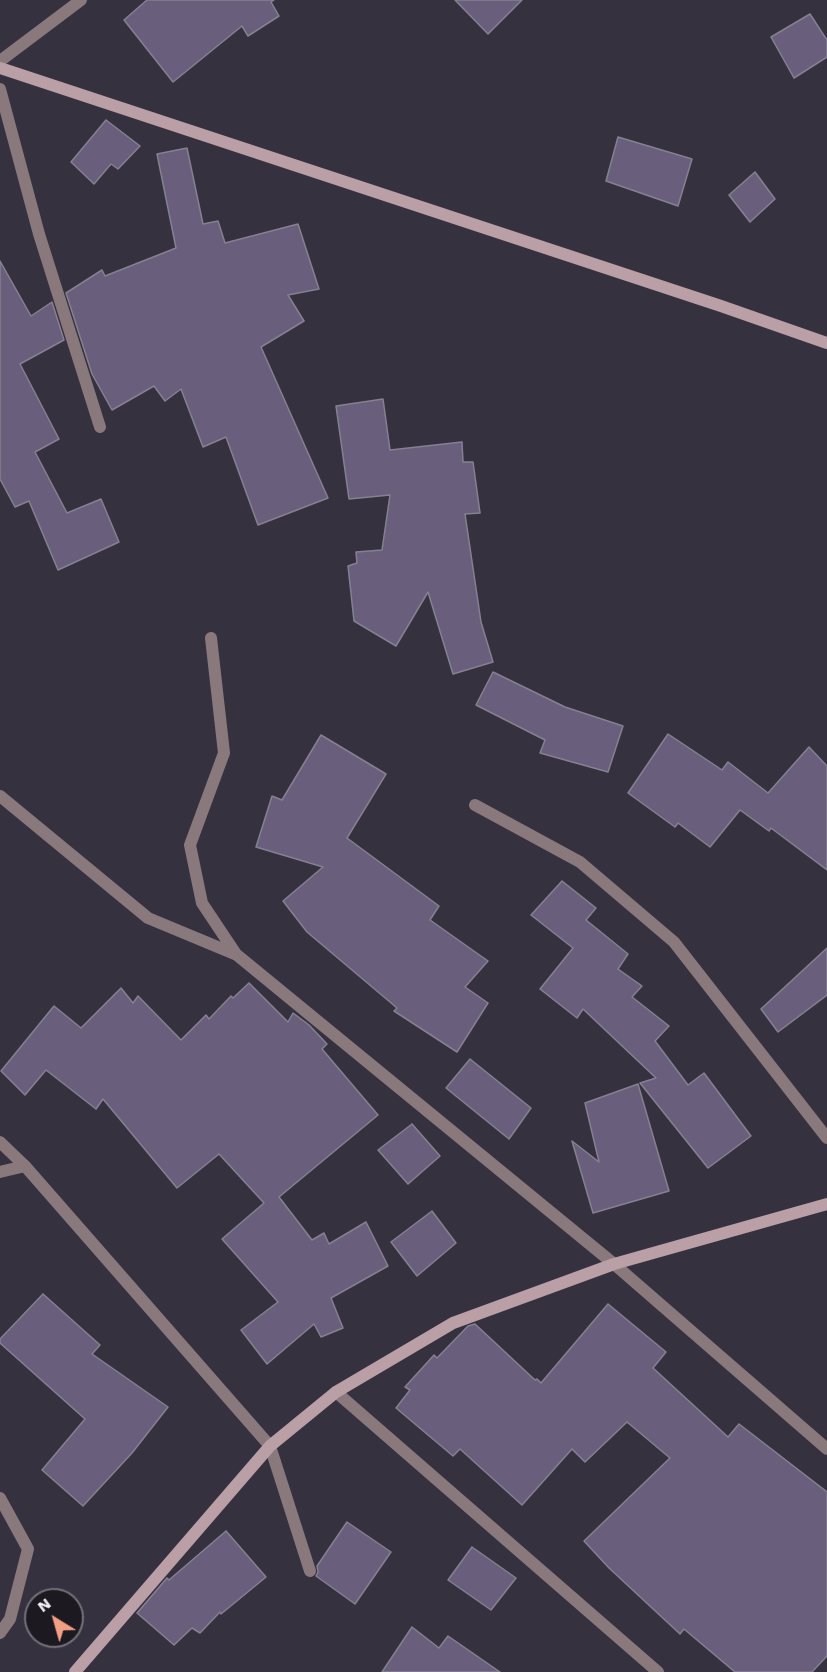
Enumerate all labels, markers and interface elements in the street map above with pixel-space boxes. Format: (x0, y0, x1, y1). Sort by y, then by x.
north arrow (24, 1588, 84, 1648)
text: N (34, 1594, 55, 1616)

